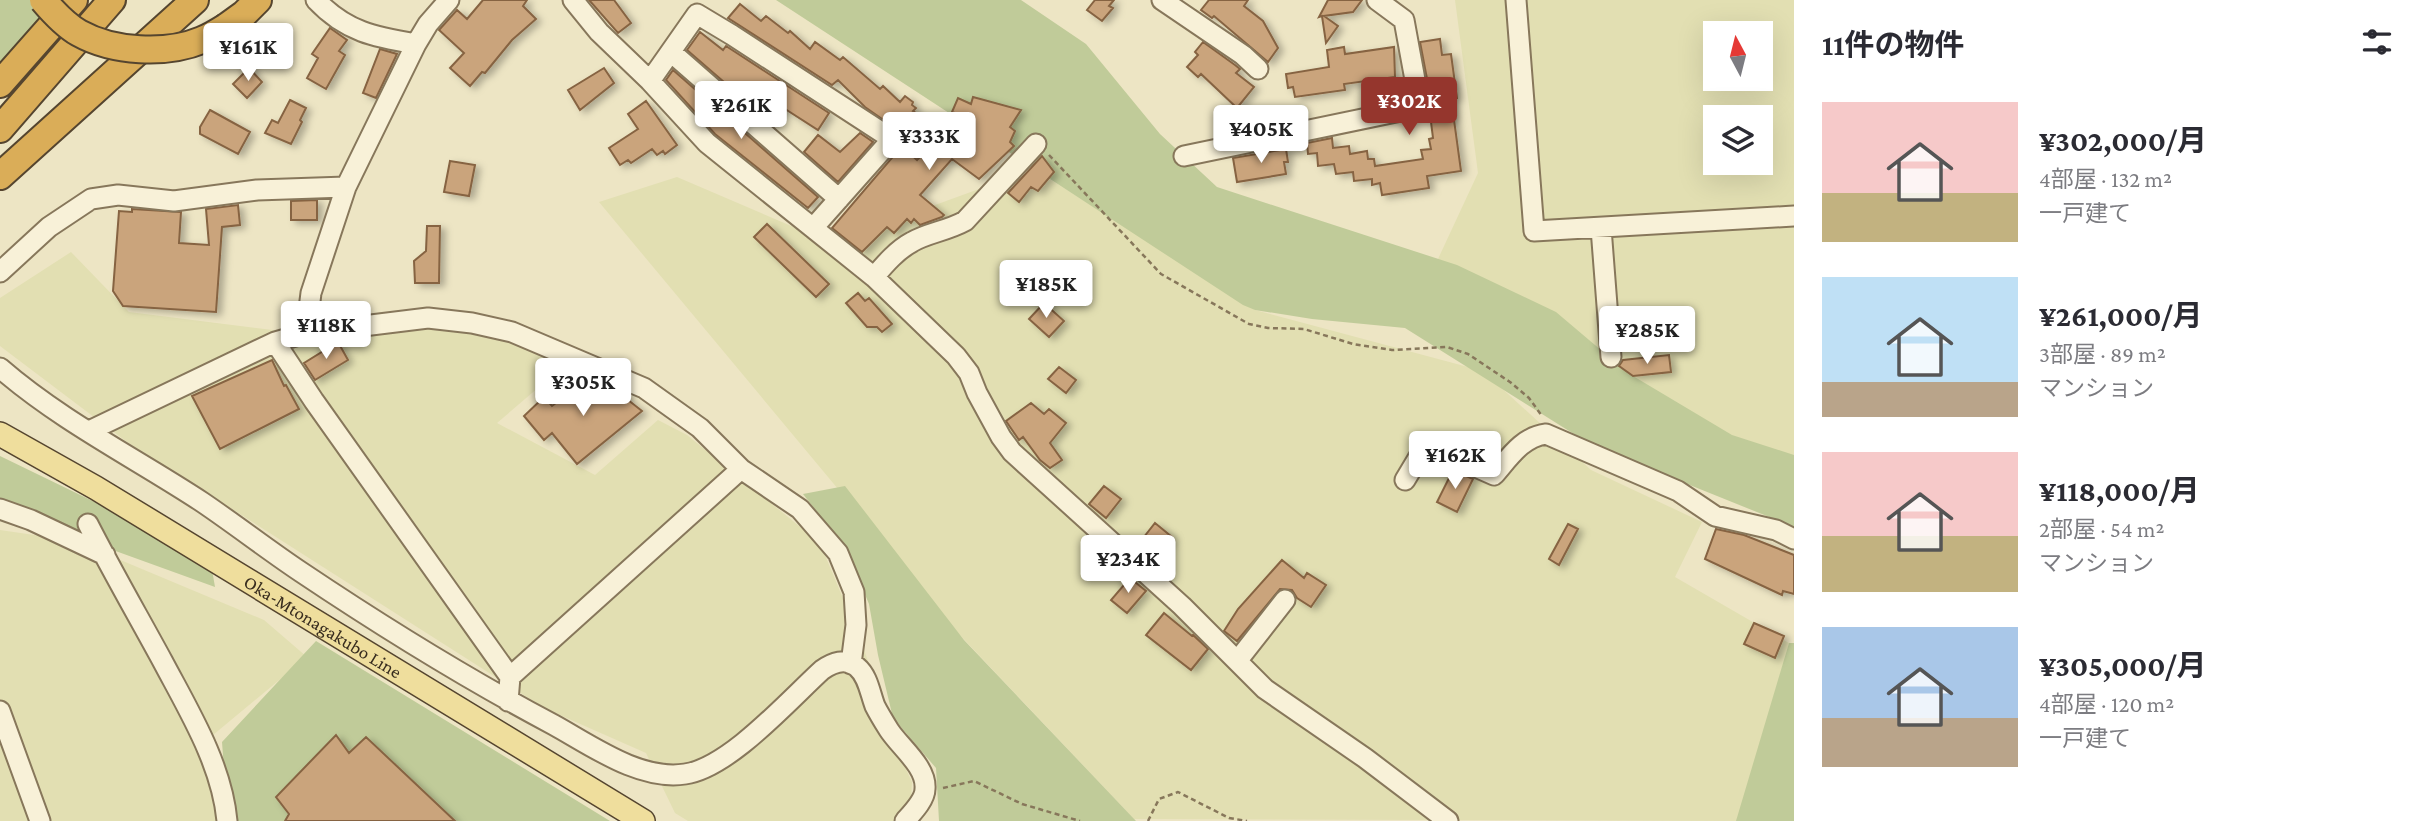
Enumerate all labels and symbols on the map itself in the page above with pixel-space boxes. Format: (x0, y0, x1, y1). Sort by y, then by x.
north arrow (1703, 21, 1773, 91)
pin: ¥161K (199, 24, 297, 83)
pin: ¥302K (1360, 78, 1458, 137)
pin: ¥261K (692, 82, 790, 141)
pin: ¥405K (1212, 106, 1310, 165)
pin: ¥333K (880, 113, 978, 172)
pin: ¥185K (997, 260, 1095, 320)
pin: ¥118K (277, 302, 375, 361)
pin: ¥285K (1598, 306, 1696, 366)
pin: ¥305K (534, 358, 632, 418)
pin: ¥162K (1406, 432, 1504, 491)
pin: ¥234K (1079, 536, 1177, 595)
street label: Oka-Mtonagakubo Line (240, 571, 405, 683)

